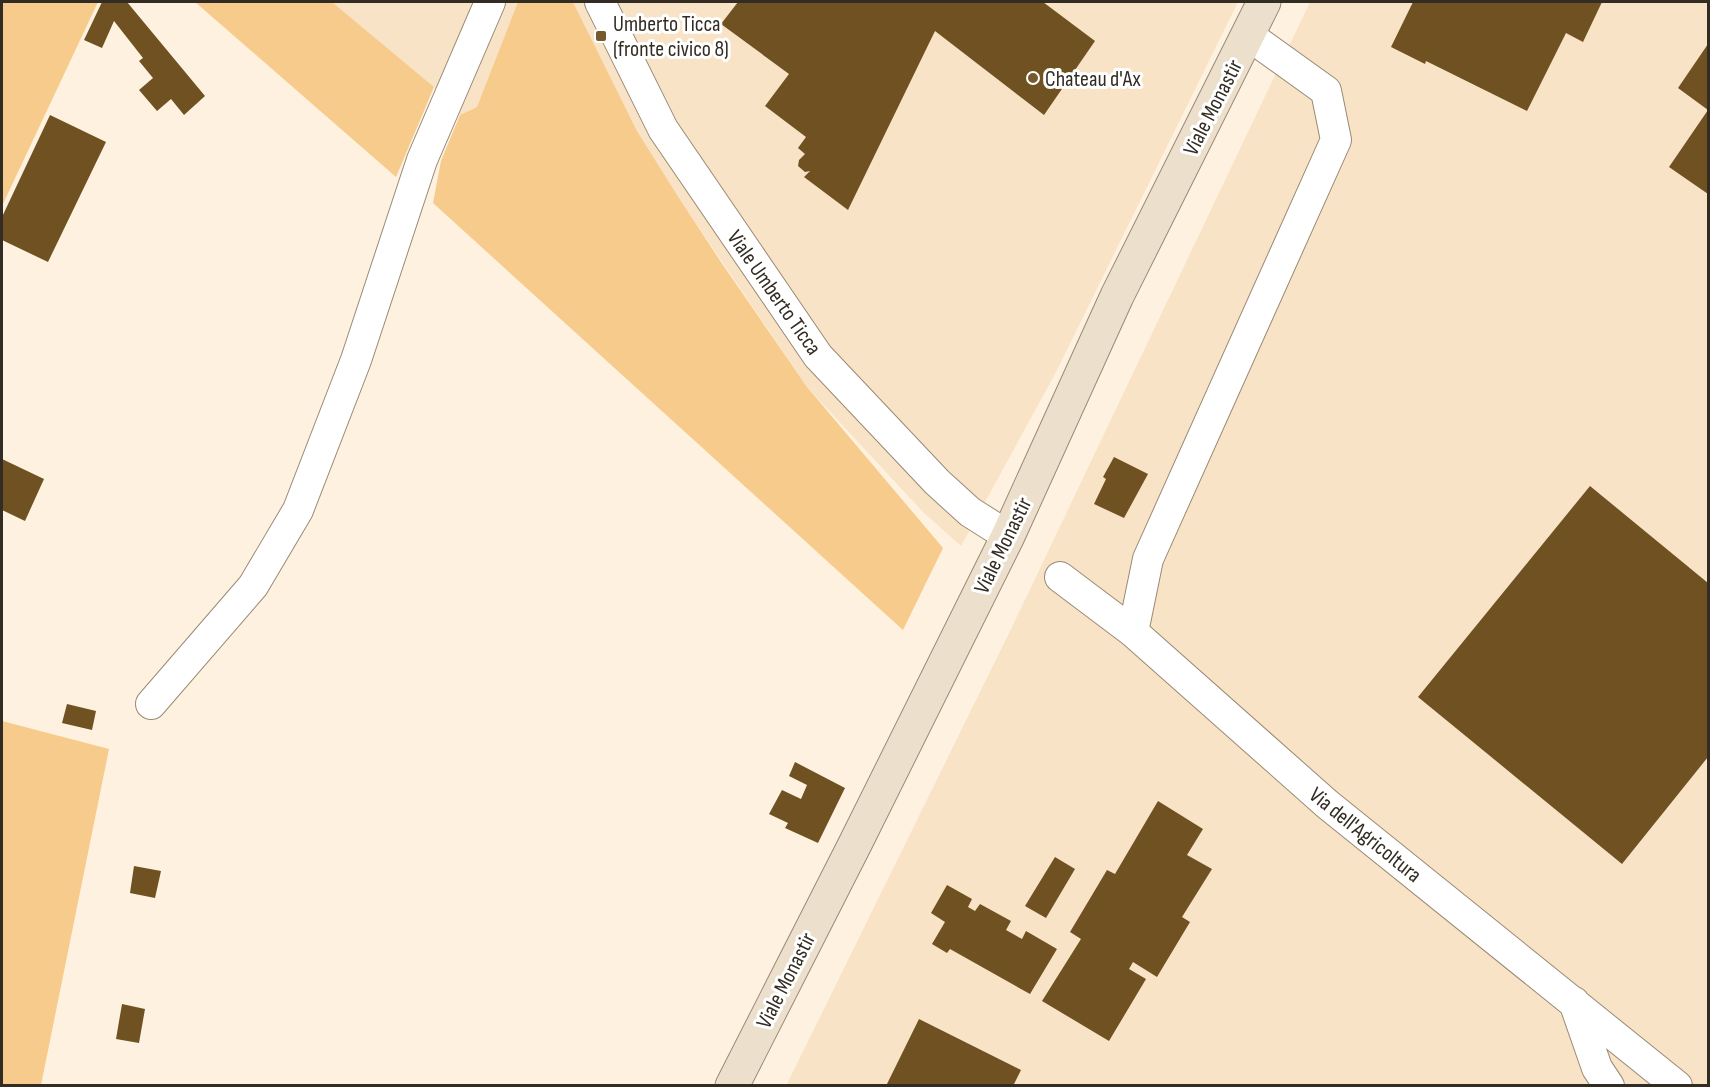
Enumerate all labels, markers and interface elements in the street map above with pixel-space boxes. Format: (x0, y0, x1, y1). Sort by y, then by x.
place label: Umberto Ticca (fronte civico 8) (613, 11, 729, 63)
marker: Umberto Ticca (fronte civico 8) (594, 29, 608, 43)
street label: Viale Monastir (1178, 55, 1249, 160)
place label: Chateau d'Ax (1045, 66, 1141, 93)
marker: Chateau d'Ax (1026, 71, 1040, 85)
street label: Viale Umberto Ticca (721, 225, 827, 361)
street label: Viale Monastir (968, 493, 1038, 598)
street label: Via dell'Agricoltura (1303, 782, 1427, 889)
street label: Viale Monastir (751, 928, 822, 1033)

